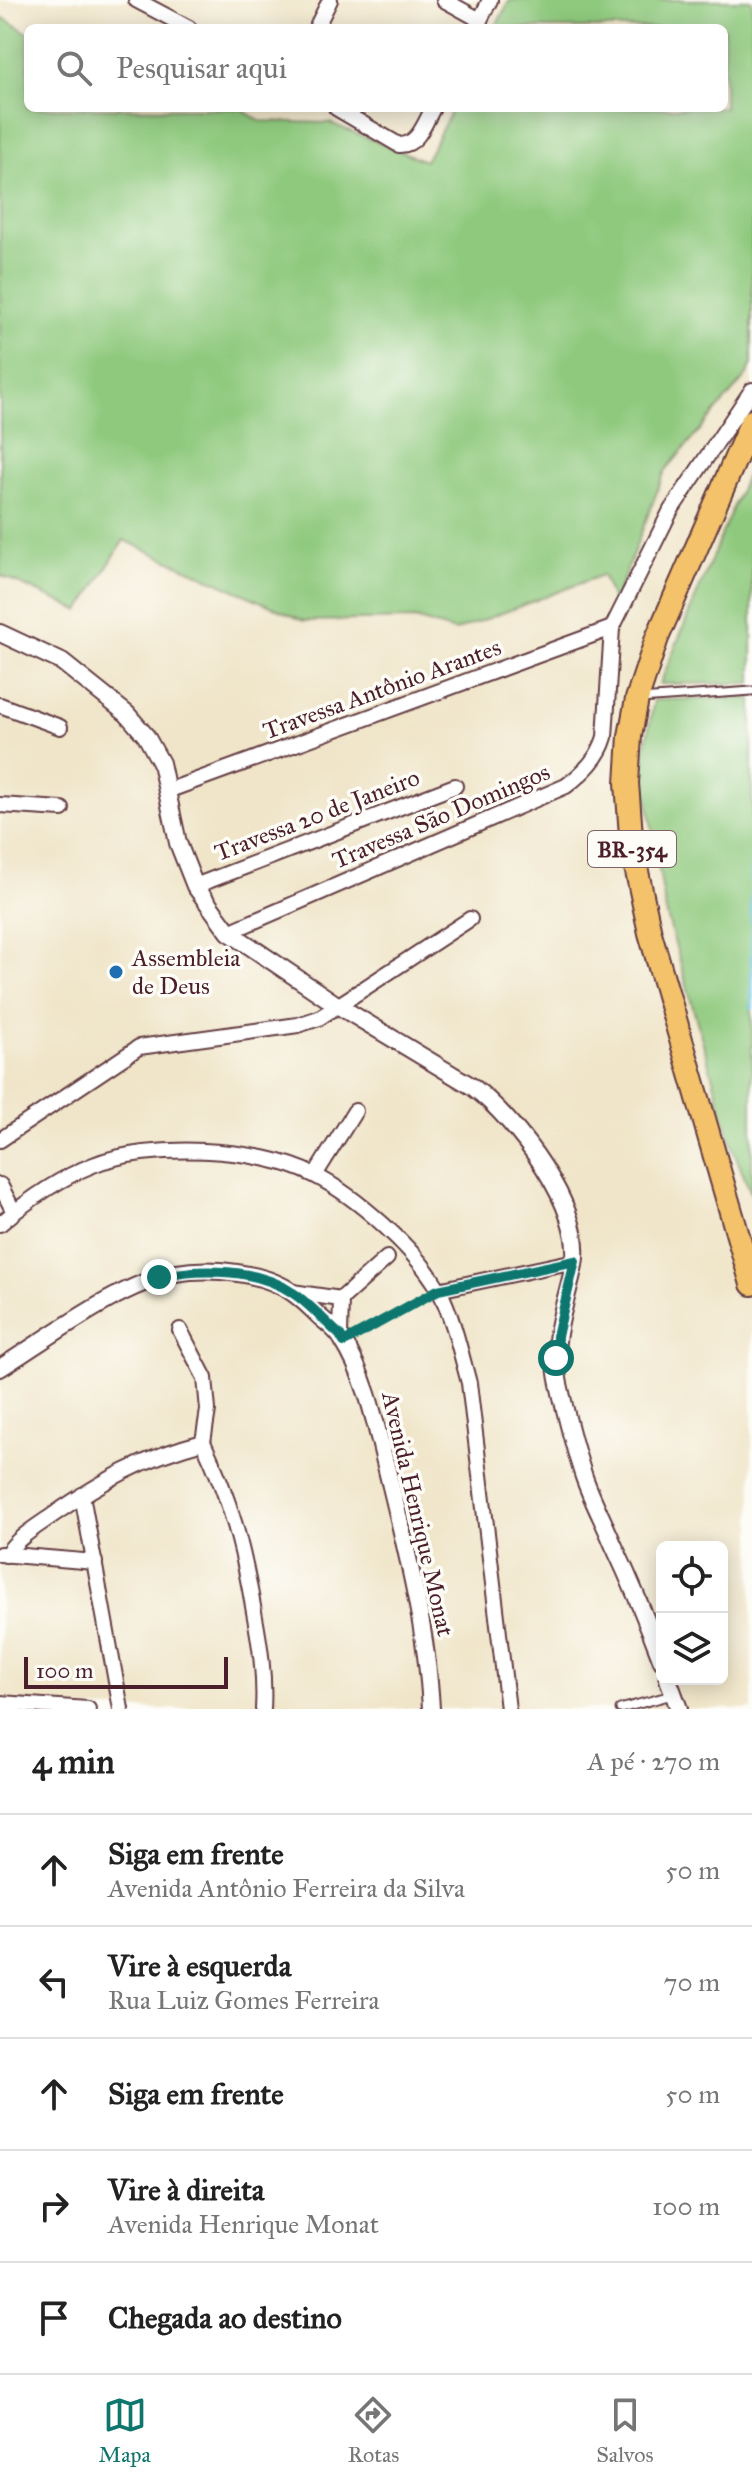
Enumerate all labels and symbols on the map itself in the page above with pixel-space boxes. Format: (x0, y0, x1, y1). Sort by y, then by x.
street label: Travessa Antônio Arantes (259, 632, 505, 746)
street label: Travessa São Domingos (328, 757, 554, 875)
street label: Travessa 20 de Janeiro (210, 762, 424, 868)
road number: BR-354 (588, 831, 676, 867)
place label: Assembleia de Deus (131, 943, 241, 1001)
marker: Assembleia de Deus (107, 963, 125, 981)
route end (141, 1259, 177, 1295)
route start (538, 1340, 574, 1376)
street label: Avenida Henrique Monat (375, 1388, 461, 1640)
scale bar (24, 1653, 228, 1689)

